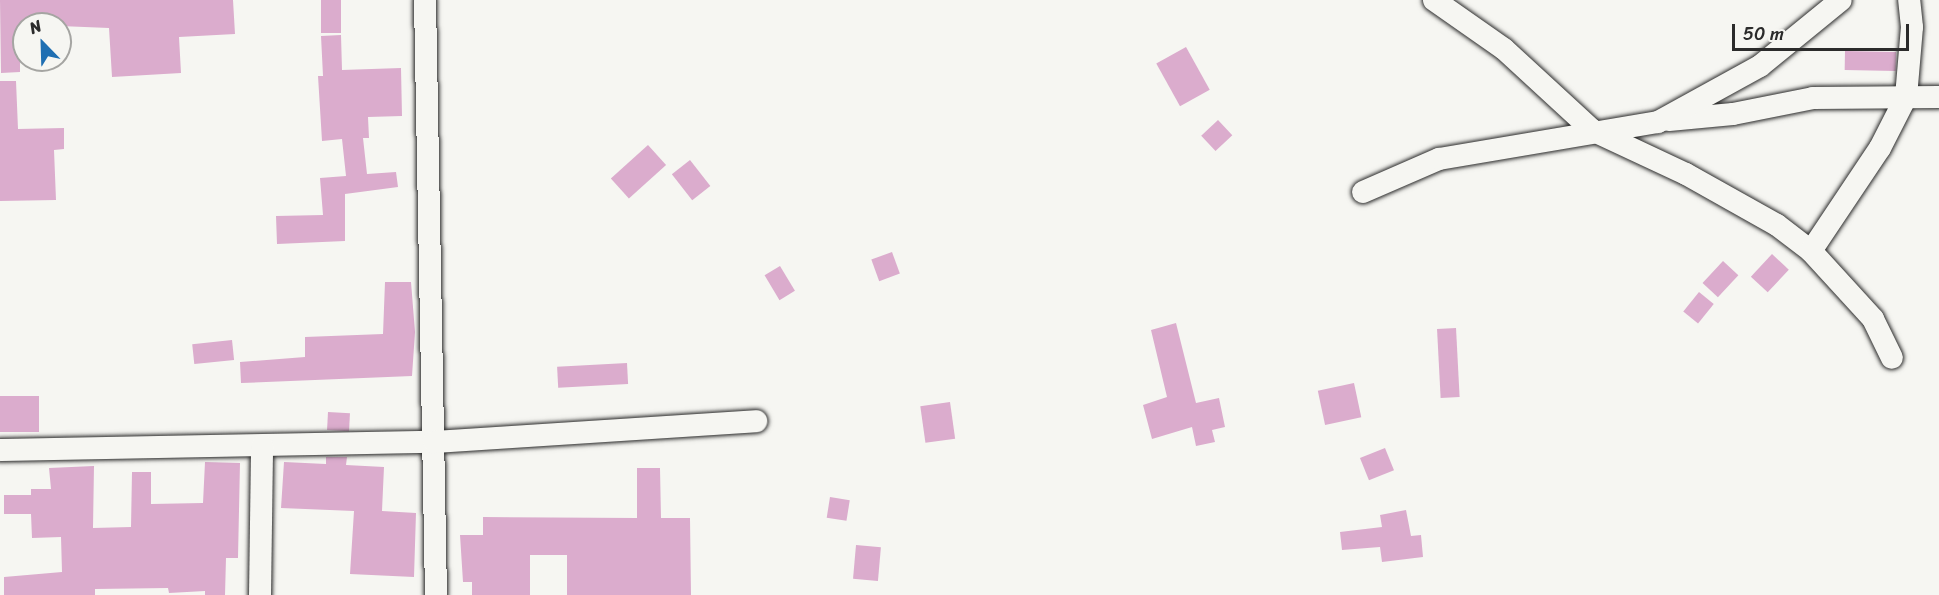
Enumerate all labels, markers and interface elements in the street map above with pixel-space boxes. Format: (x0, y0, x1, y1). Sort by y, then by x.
text: N (25, 11, 46, 42)
north arrow (12, 12, 72, 72)
scale bar (1735, 12, 1912, 50)
text: 50 m (1743, 18, 1784, 50)

